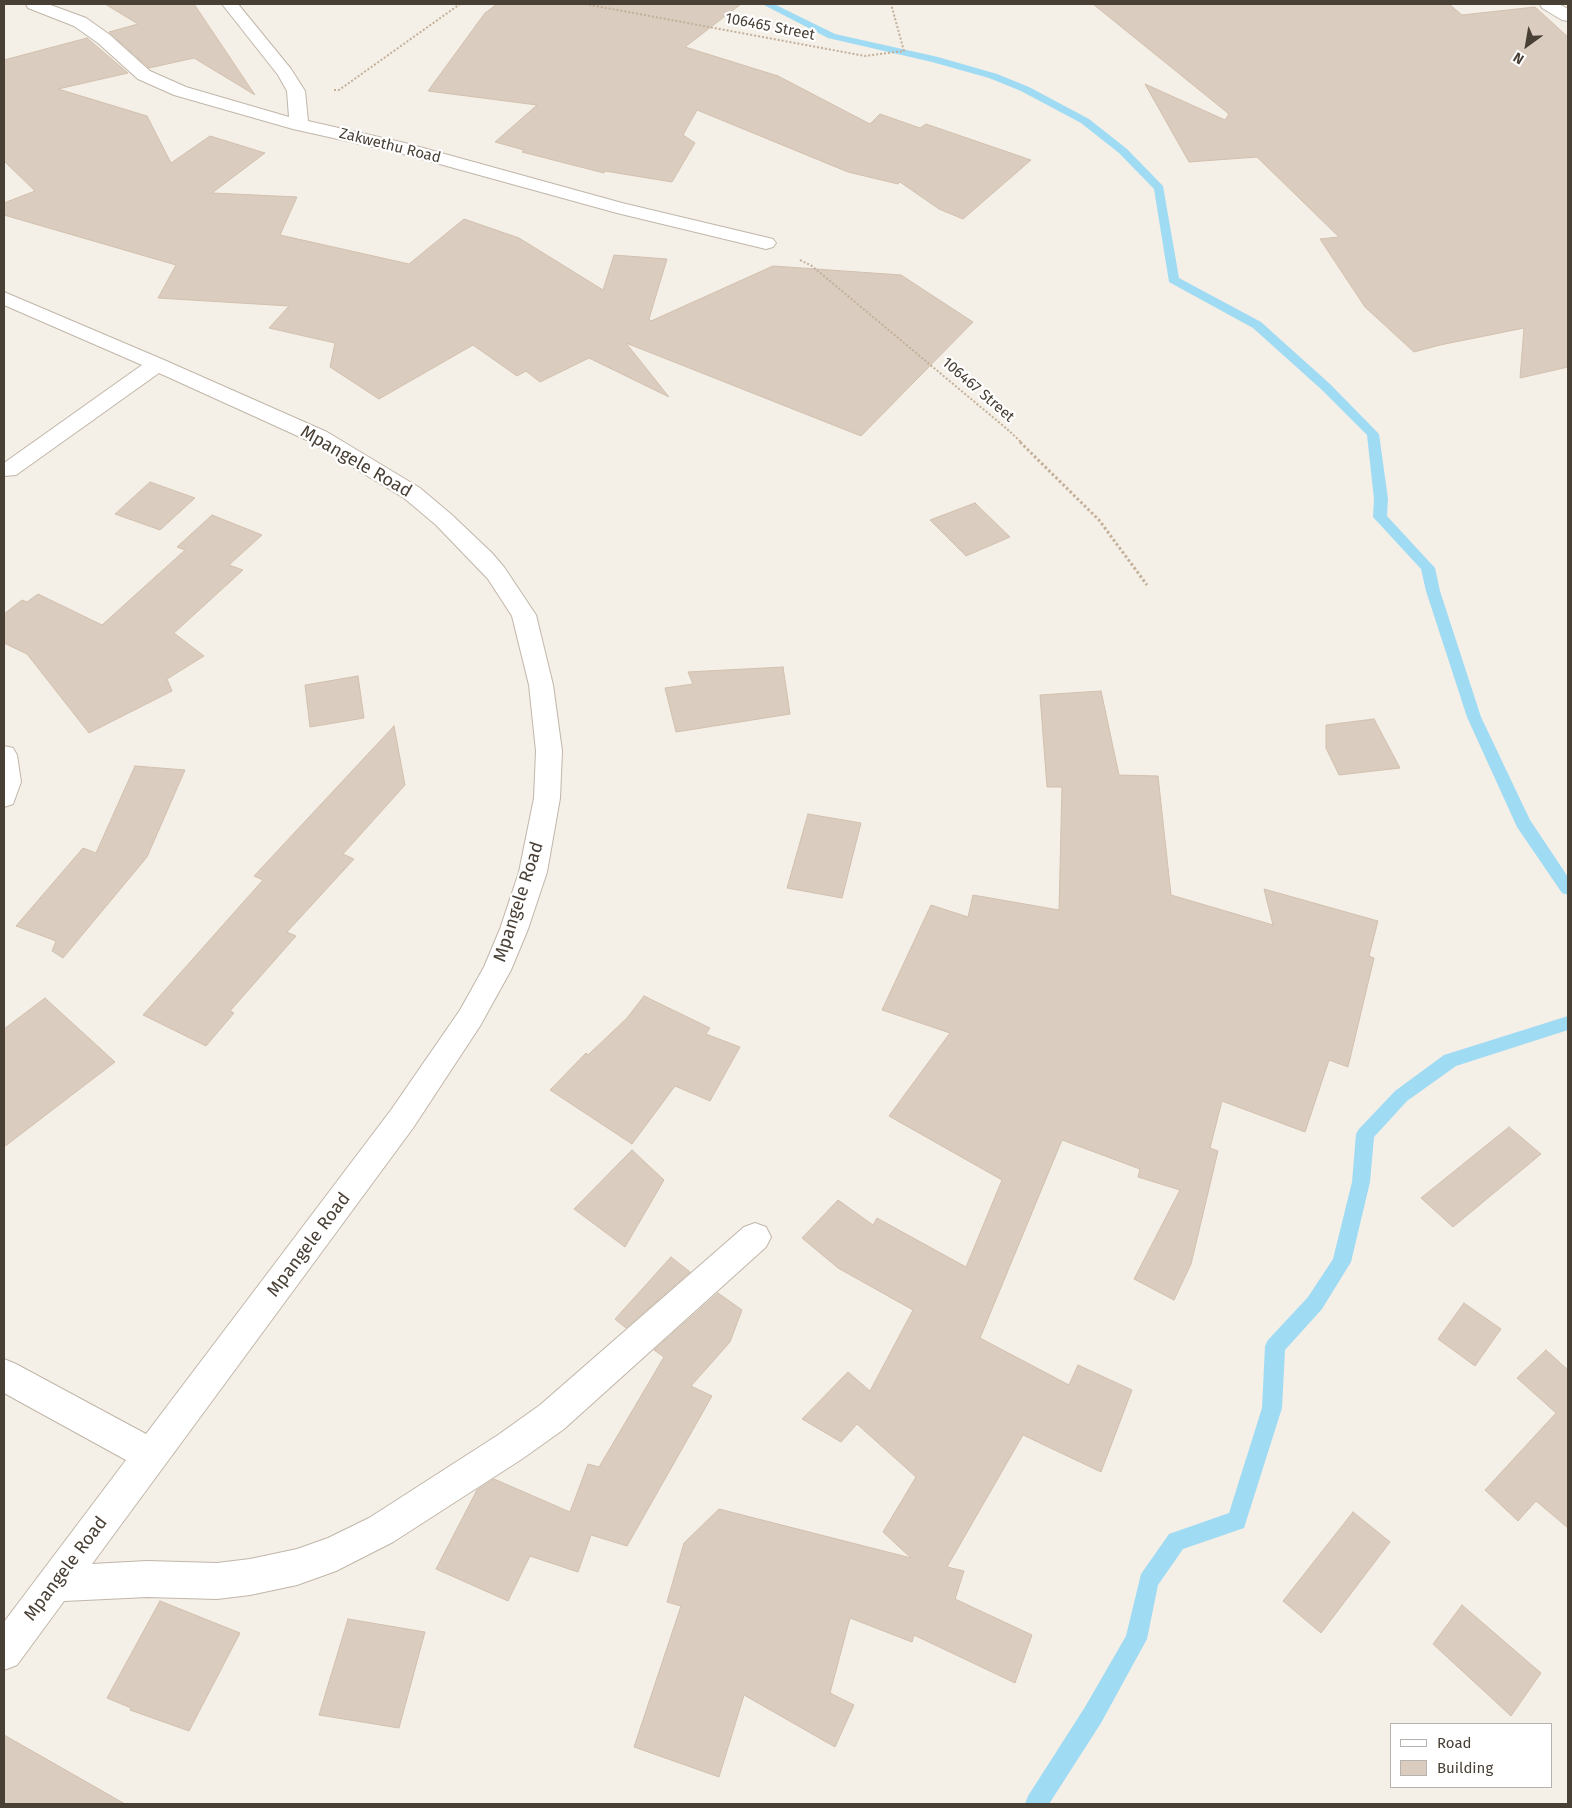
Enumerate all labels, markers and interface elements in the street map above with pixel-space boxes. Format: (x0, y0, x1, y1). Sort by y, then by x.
street label: 106465 Street (724, 9, 816, 45)
north arrow (1502, 20, 1552, 70)
text: N (1510, 48, 1527, 68)
street label: Zakwethu Road (337, 125, 443, 167)
street label: 106467 Street (938, 354, 1018, 426)
street label: Mpangele Road (296, 421, 416, 503)
street label: Mpangele Road (489, 839, 549, 965)
street label: Mpangele Road (263, 1189, 355, 1301)
street label: Mpangele Road (20, 1513, 112, 1625)
legend (1390, 1723, 1552, 1788)
text: Road (1437, 1734, 1472, 1752)
text: Building (1437, 1759, 1493, 1777)

